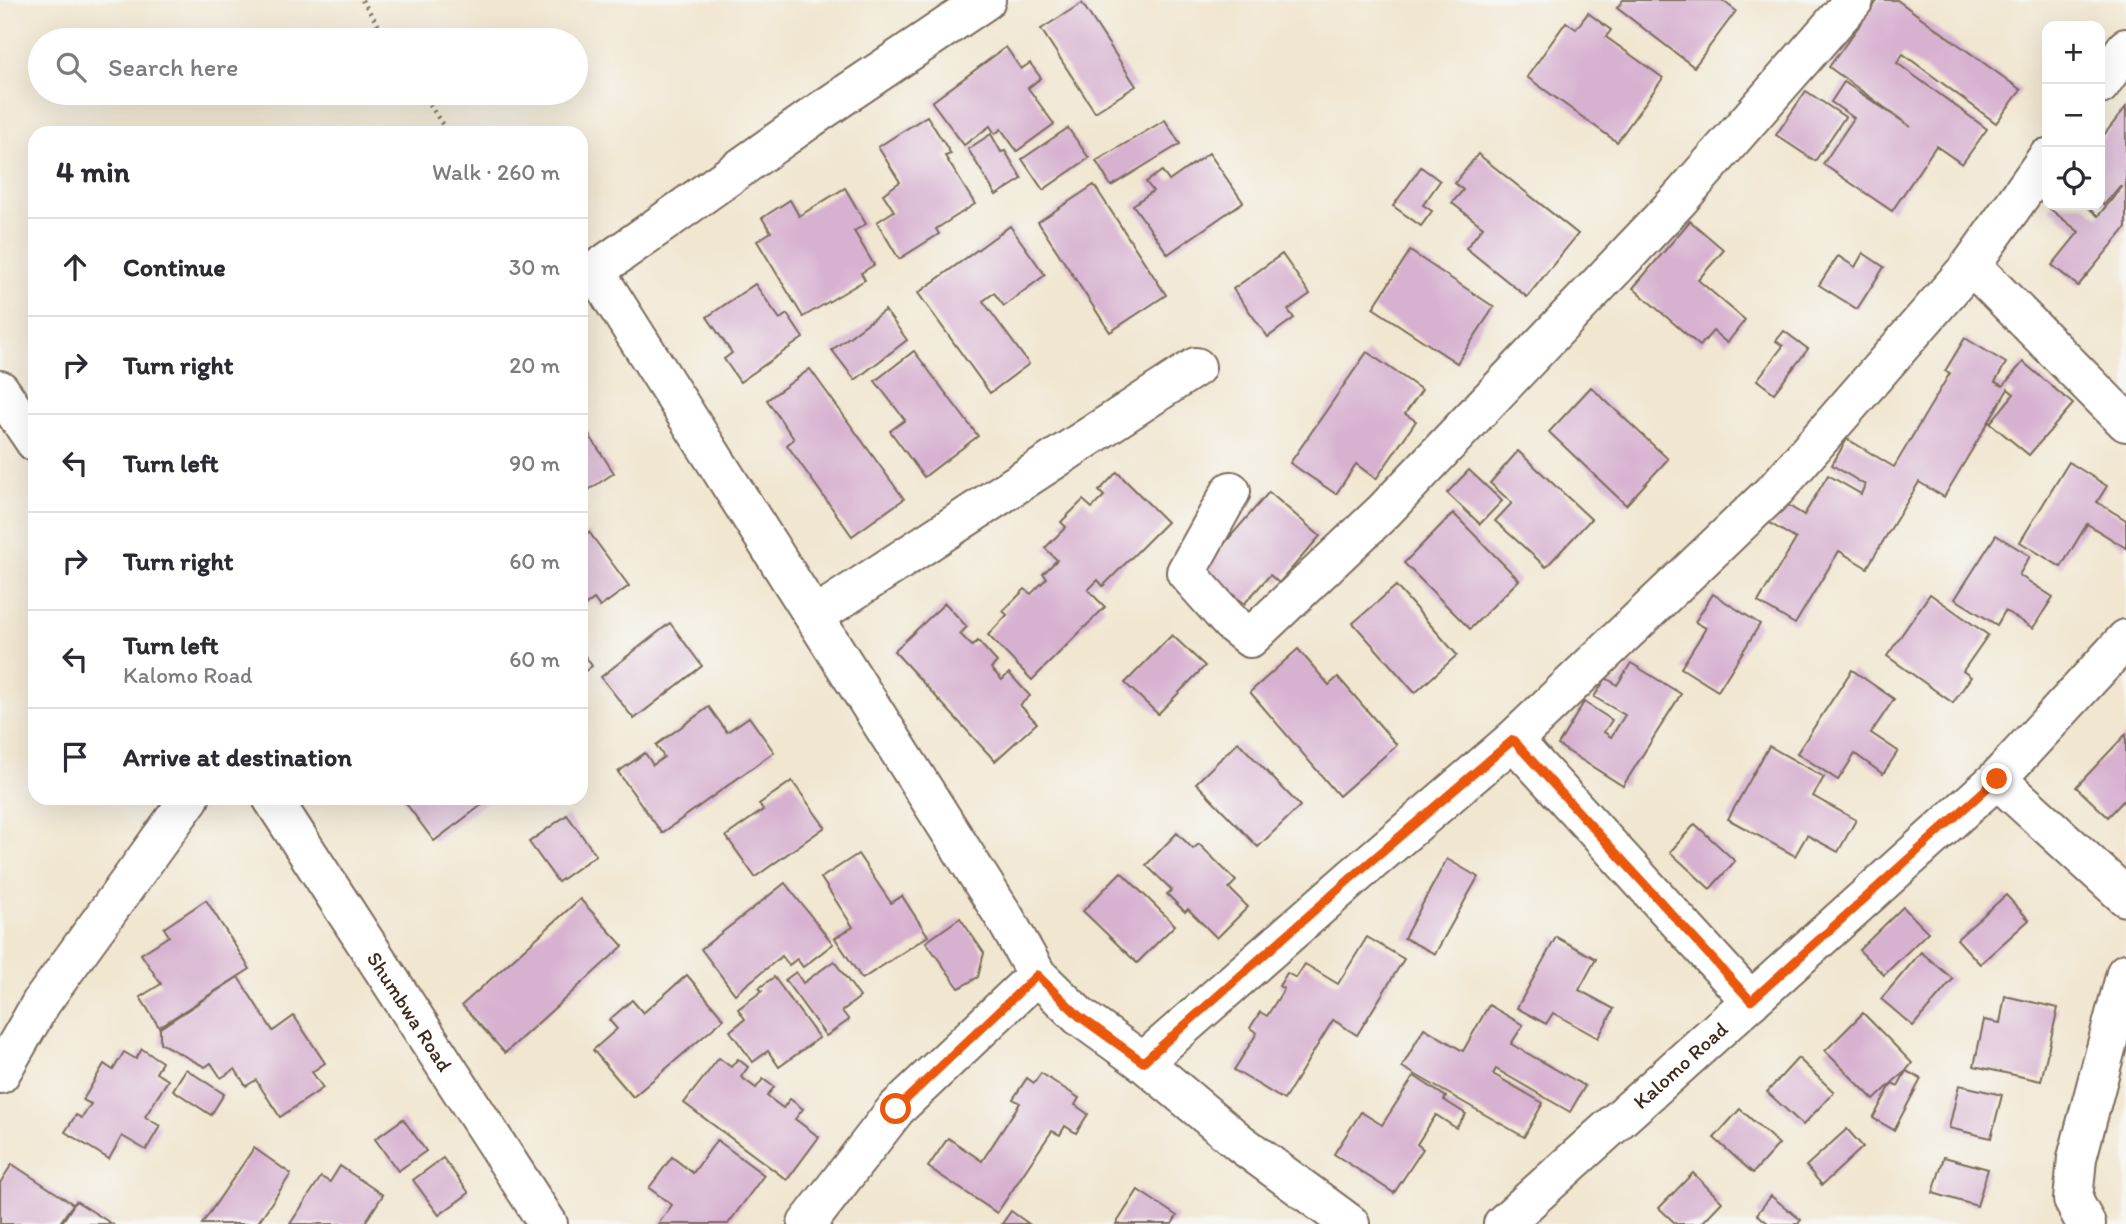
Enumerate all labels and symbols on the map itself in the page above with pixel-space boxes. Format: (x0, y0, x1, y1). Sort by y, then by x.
route end (1981, 763, 2012, 794)
street label: Shumbwa Road (362, 947, 458, 1076)
street label: Kalomo Road (1627, 1015, 1733, 1114)
route start (880, 1093, 911, 1124)

